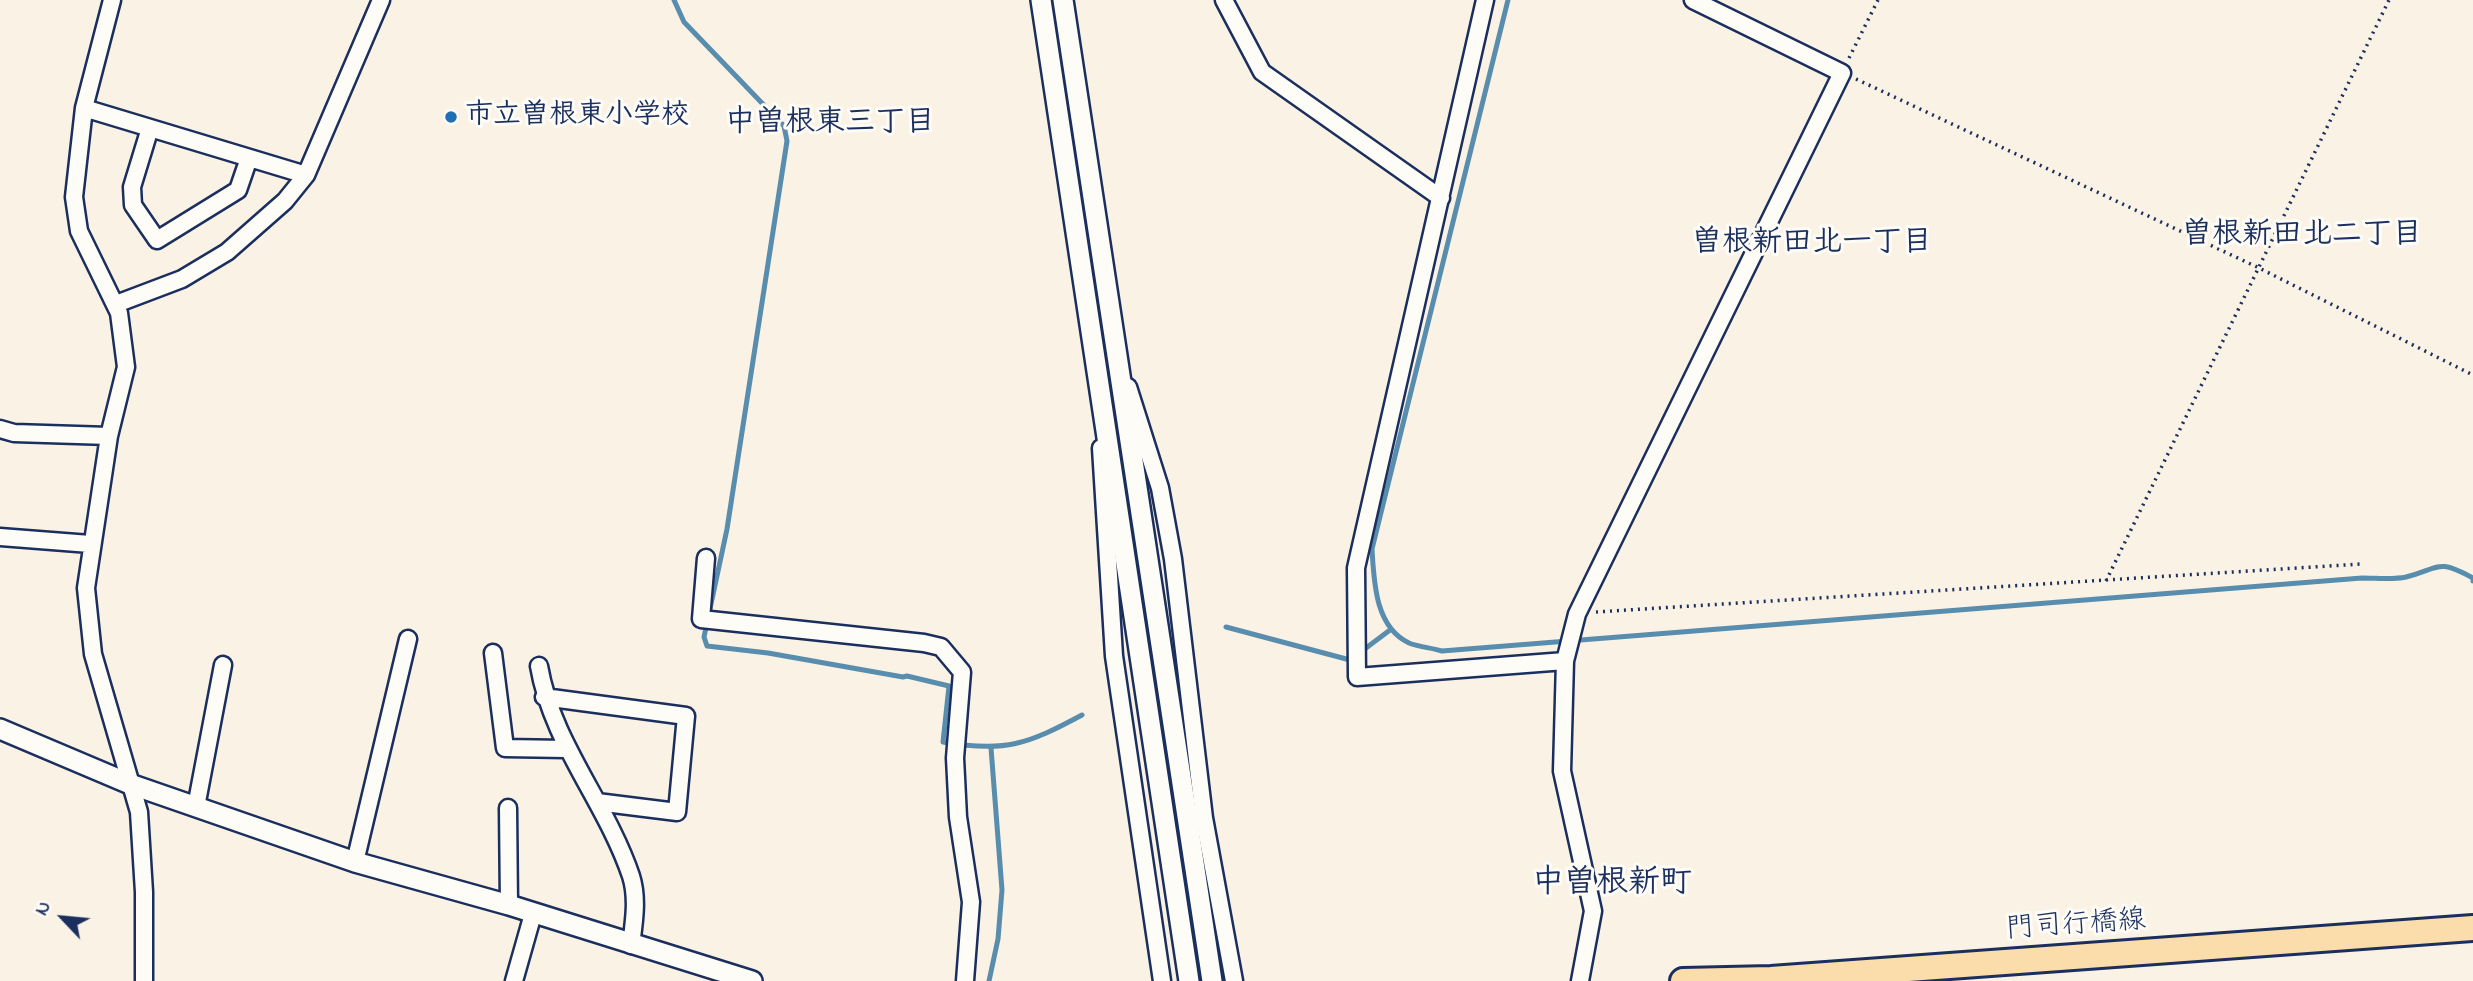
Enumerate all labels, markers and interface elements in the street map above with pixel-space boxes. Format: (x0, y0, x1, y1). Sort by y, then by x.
place label: 市立曽根東小学校 (465, 100, 689, 134)
district label: 中曽根東三丁目 (725, 107, 935, 143)
marker: 市立曽根東小学校 (443, 109, 459, 125)
district label: 曽根新田北二丁目 (2182, 219, 2422, 255)
district label: 曽根新田北一丁目 (1692, 227, 1932, 263)
district label: 中曽根新町 (1532, 867, 1692, 905)
north arrow (28, 883, 98, 953)
text: N (29, 897, 59, 920)
street label: 門司行橋線 (2005, 905, 2147, 949)

